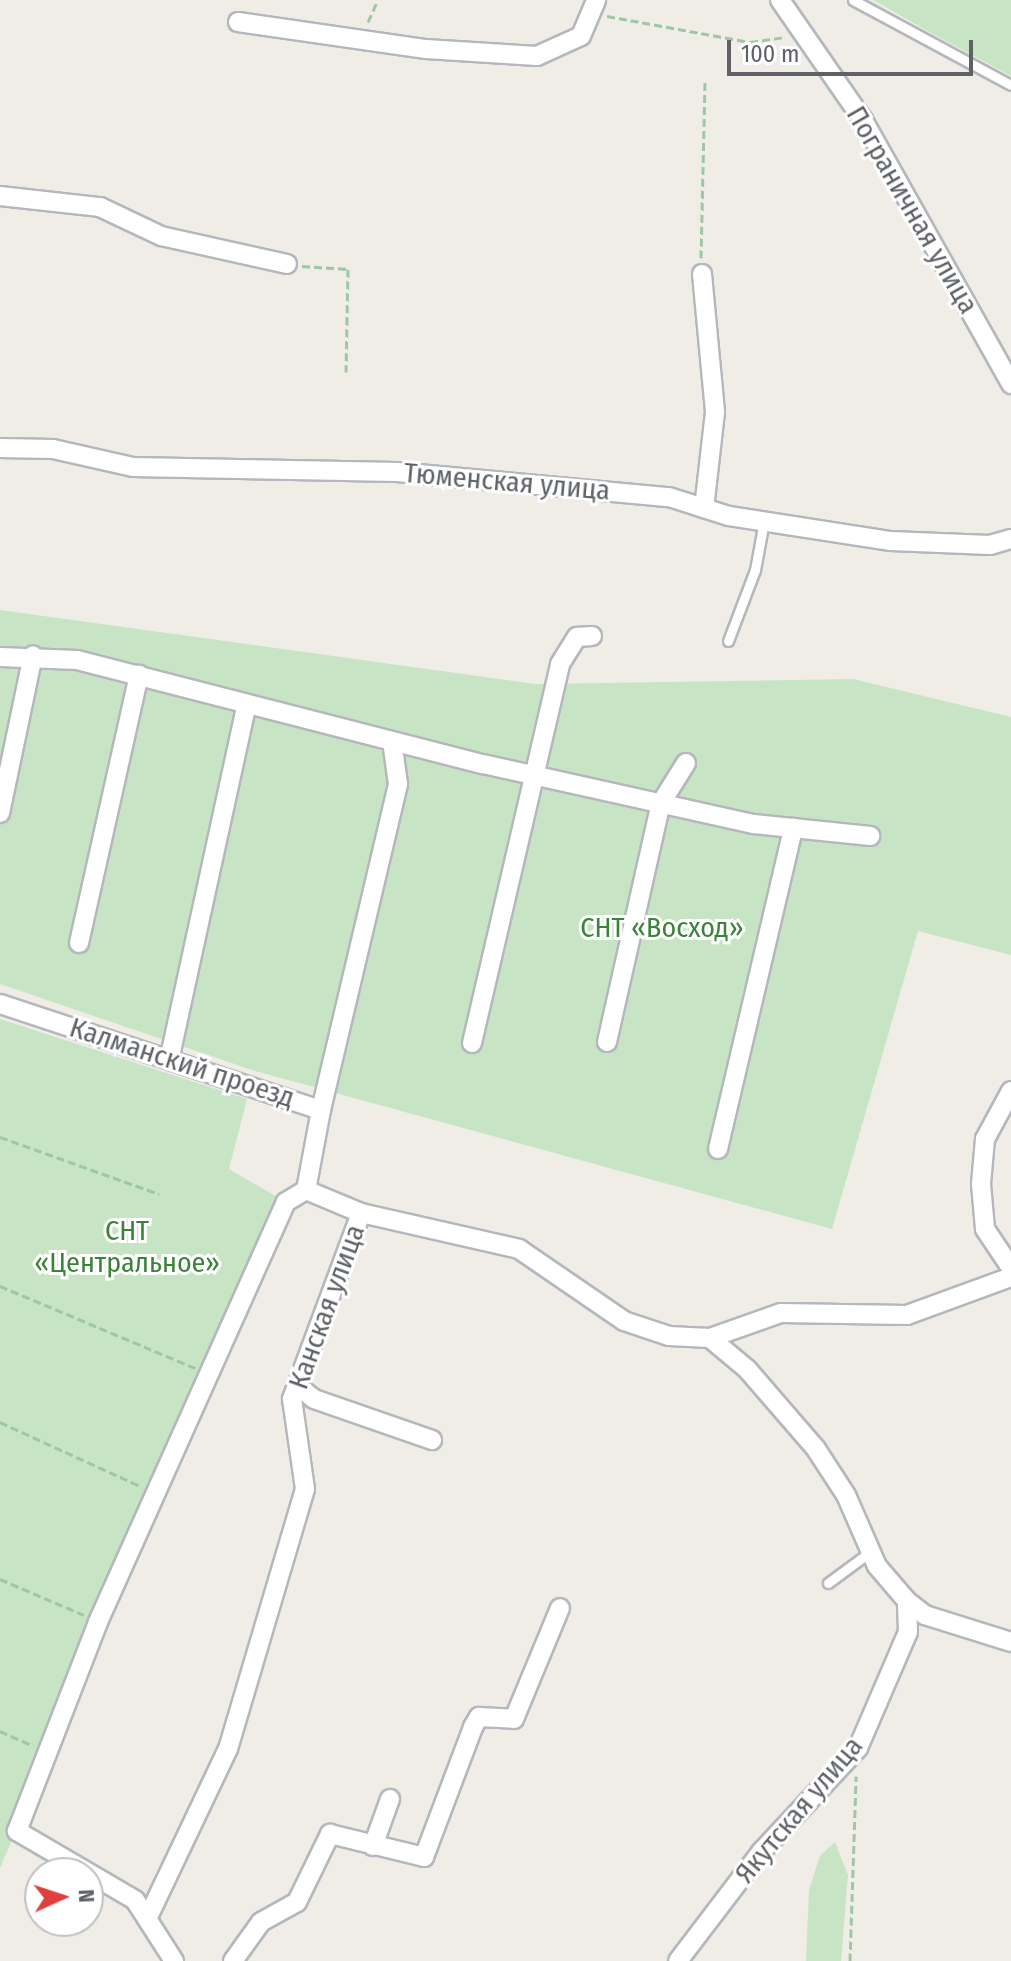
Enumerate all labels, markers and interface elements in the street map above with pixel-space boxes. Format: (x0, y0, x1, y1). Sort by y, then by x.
scale bar (731, 24, 977, 74)
text: 100 m (741, 40, 799, 68)
street label: Пограничная улица (839, 100, 985, 320)
street label: Тюменская улица (403, 456, 611, 508)
park label: СНТ «Восход» (580, 911, 744, 945)
street label: Калманский проезд (65, 1011, 299, 1115)
park label: СНТ «Центральное» (34, 1214, 220, 1280)
street label: Канская улица (282, 1220, 372, 1394)
street label: Якутская улица (728, 1730, 870, 1890)
north arrow (24, 1857, 104, 1937)
text: N (73, 1889, 100, 1903)

